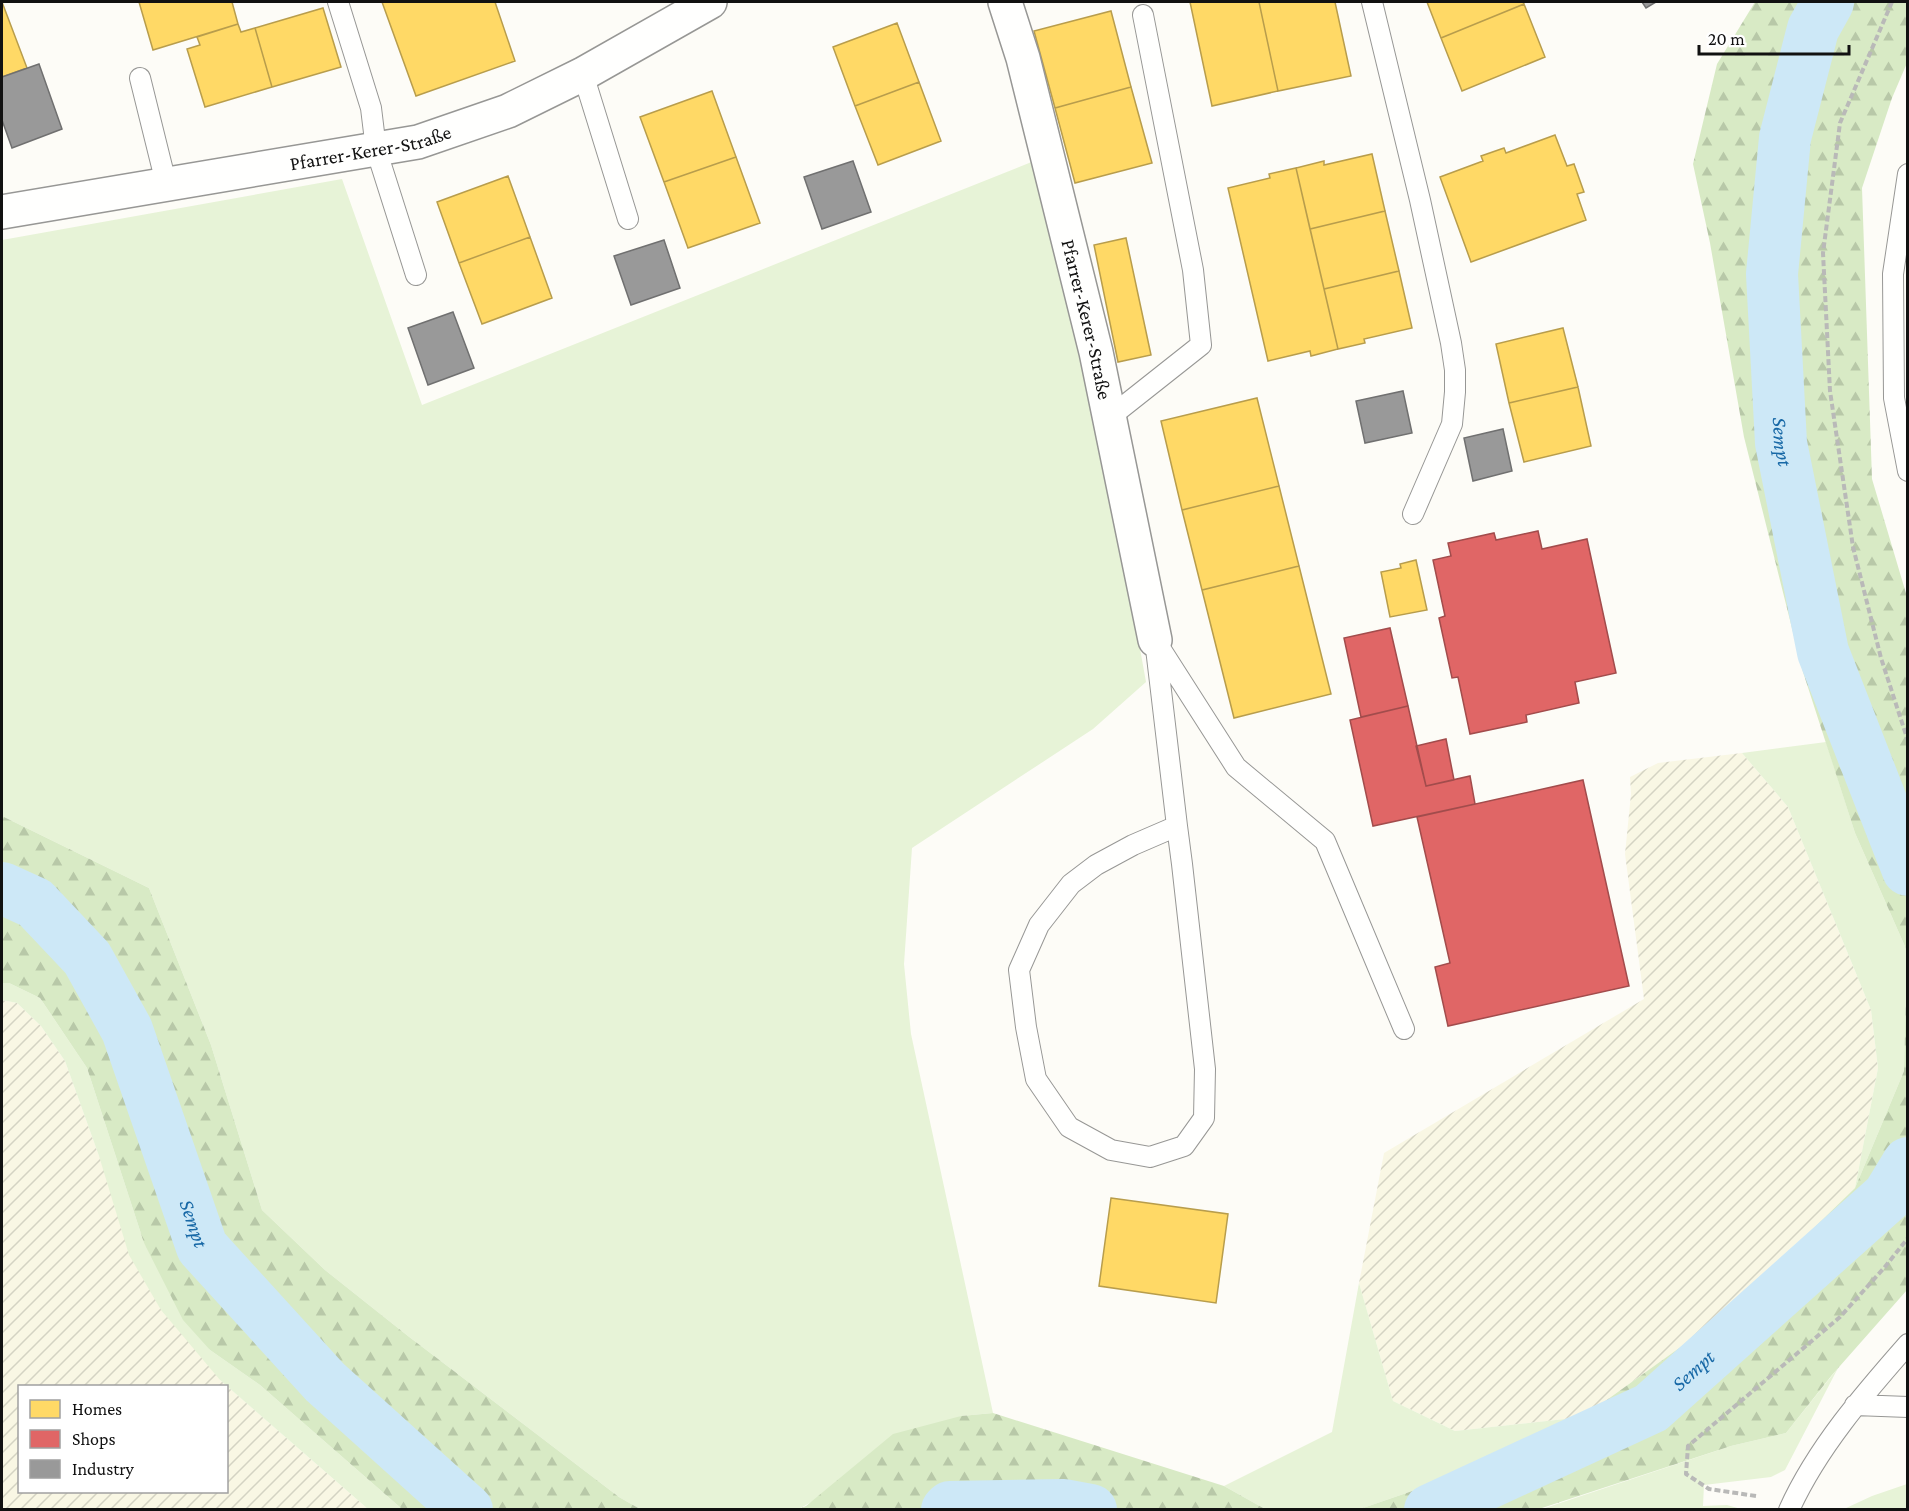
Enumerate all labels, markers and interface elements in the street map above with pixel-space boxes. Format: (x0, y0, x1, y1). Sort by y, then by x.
scale bar (1699, 18, 1849, 56)
text: 20 m (1708, 29, 1745, 49)
street label: Pfarrer-Kerer-Straße (288, 120, 454, 174)
street label: Pfarrer-Kerer-Straße (1057, 237, 1117, 402)
water label: Sempt (1768, 416, 1798, 469)
water label: Sempt (174, 1196, 214, 1251)
water label: Sempt (1667, 1344, 1720, 1396)
legend (18, 1385, 228, 1493)
text: Homes (72, 1399, 122, 1419)
text: Shops (72, 1429, 116, 1449)
text: Industry (72, 1459, 135, 1479)

